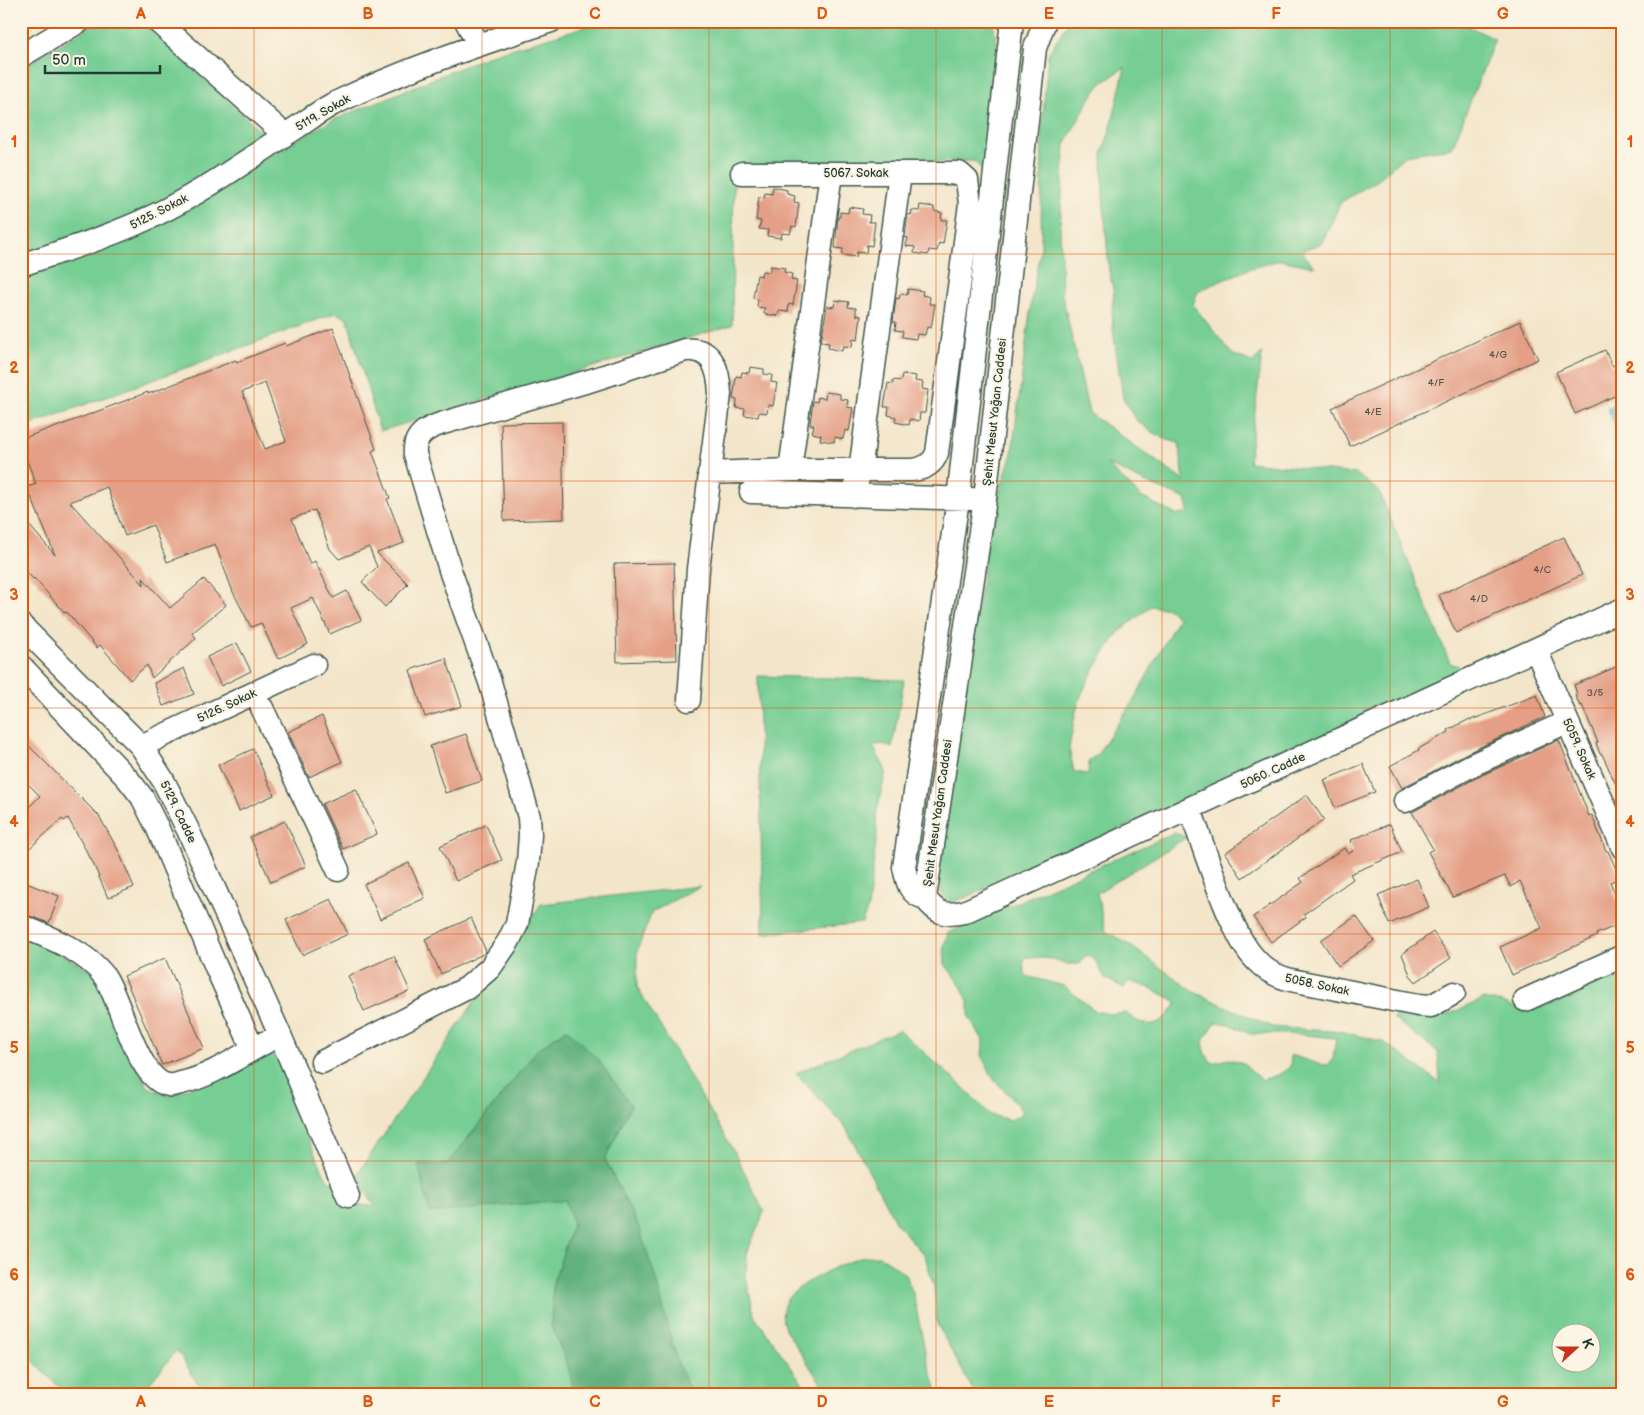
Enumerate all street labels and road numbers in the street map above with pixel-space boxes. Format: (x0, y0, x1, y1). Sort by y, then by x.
street label: 5119. Sokak (293, 91, 353, 135)
street label: 5067. Sokak (824, 166, 889, 181)
street label: 5125. Sokak (127, 191, 191, 233)
street label: Şehit Mesut Yağan Caddesi (980, 337, 1010, 487)
street label: 5126. Sokak (195, 686, 259, 726)
street label: 5059. Sokak (1559, 716, 1599, 782)
street label: Şehit Mesut Yağan Caddesi (920, 738, 956, 888)
street label: 5060. Cadde (1238, 749, 1308, 793)
street label: 5129. Cadde (157, 778, 199, 846)
street label: 5058. Sokak (1283, 971, 1351, 999)

